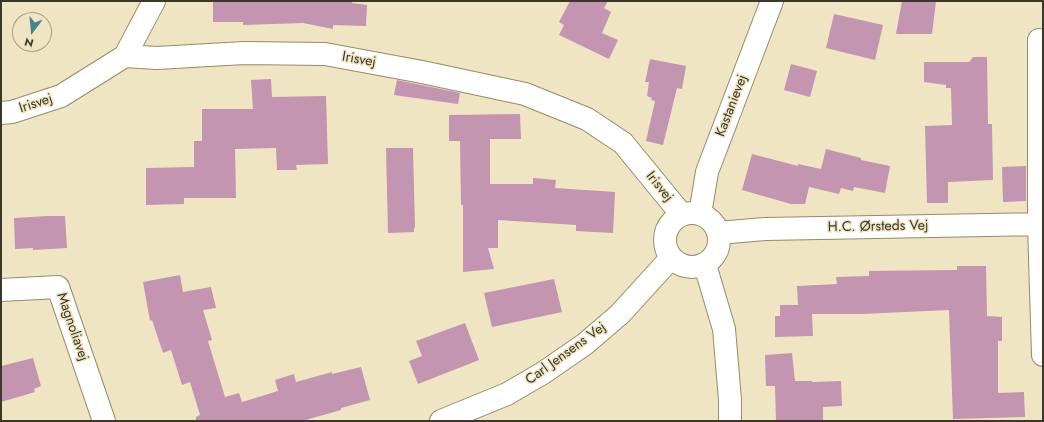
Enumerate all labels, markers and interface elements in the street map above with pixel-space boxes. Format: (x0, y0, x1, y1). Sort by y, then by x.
north arrow (12, 12, 52, 52)
text: N (23, 34, 35, 51)
street label: Irisvej (341, 49, 377, 71)
street label: Kastanievej (713, 73, 751, 139)
street label: Irisvej (17, 91, 55, 117)
street label: Irisvej (642, 168, 676, 206)
street label: H.C. Ørsteds Vej (828, 218, 928, 236)
street label: Magnoliavej (52, 291, 92, 363)
street label: Carl Jensens Vej (522, 319, 610, 389)

